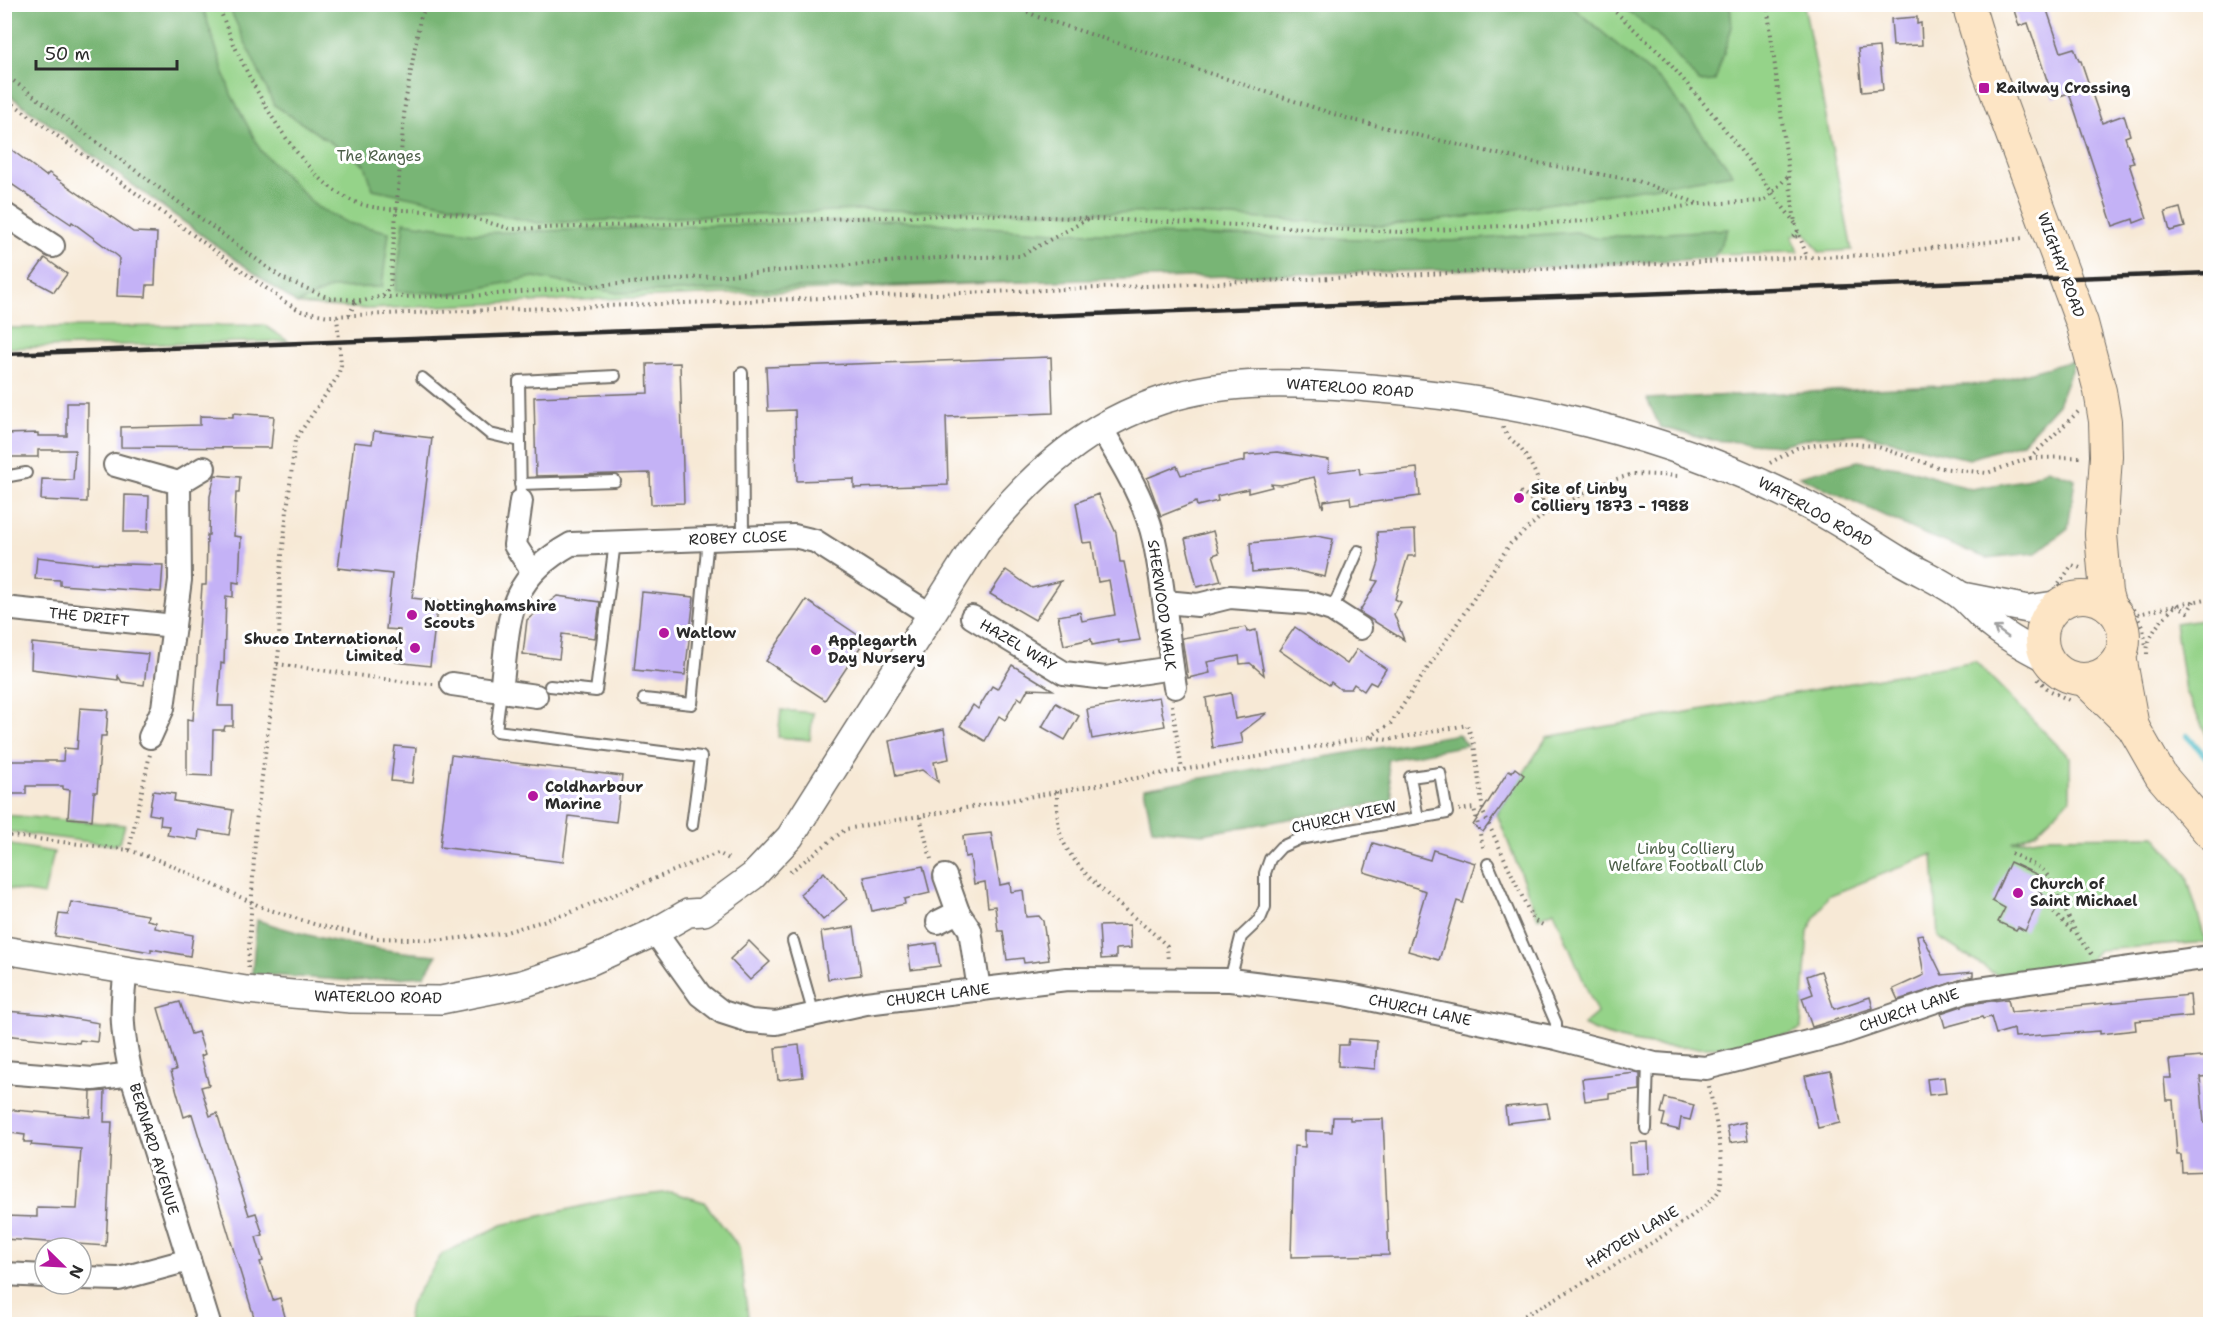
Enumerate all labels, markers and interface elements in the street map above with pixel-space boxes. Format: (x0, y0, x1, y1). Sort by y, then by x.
scale bar (36, 33, 177, 71)
text: 50 m (45, 42, 90, 66)
place label: Railway Crossing (1996, 78, 2131, 98)
marker: Railway Crossing (1977, 81, 1991, 95)
park label: The Ranges (337, 146, 421, 166)
street label: WIGHAY ROAD (2033, 210, 2089, 320)
street label: WATERLOO ROAD (1286, 374, 1415, 402)
street label: WATERLOO ROAD (1754, 472, 1876, 552)
place label: Site of Linby Colliery 1873 - 1988 (1531, 479, 1689, 516)
marker: Site of Linby Colliery 1873 - 1988 (1512, 491, 1526, 505)
street label: ROBEY CLOSE (688, 526, 788, 550)
street label: SHERWOOD WALK (1143, 538, 1181, 672)
place label: Nottinghamshire Scouts (424, 596, 557, 633)
street label: THE DRIFT (48, 603, 130, 631)
marker: Nottinghamshire Scouts (405, 608, 419, 622)
street label: HAZEL WAY (976, 614, 1060, 676)
place label: Watlow (676, 623, 736, 643)
marker: Watlow (657, 626, 671, 640)
one-way arrow (1994, 626, 2010, 638)
place label: Shuco International Limited (244, 629, 403, 666)
place label: Applegarth Day Nursery (828, 631, 925, 668)
marker: Shuco International Limited (408, 641, 422, 655)
marker: Applegarth Day Nursery (809, 643, 823, 657)
place label: Coldharbour Marine (545, 777, 643, 814)
marker: Coldharbour Marine (526, 789, 540, 803)
street label: CHURCH VIEW (1290, 796, 1398, 838)
park label: Linby Colliery Welfare Football Club (1608, 839, 1764, 876)
place label: Church of Saint Michael (2030, 874, 2138, 911)
marker: Church of Saint Michael (2011, 886, 2025, 900)
street label: CHURCH LANE (885, 979, 991, 1011)
street label: CHURCH LANE (1856, 984, 1962, 1036)
street label: WATERLOO ROAD (314, 986, 442, 1008)
street label: CHURCH LANE (1367, 989, 1473, 1031)
street label: BERNARD AVENUE (124, 1081, 184, 1217)
street label: HAYDEN LANE (1582, 1201, 1682, 1273)
north arrow (33, 1236, 93, 1296)
text: N (64, 1262, 88, 1282)

